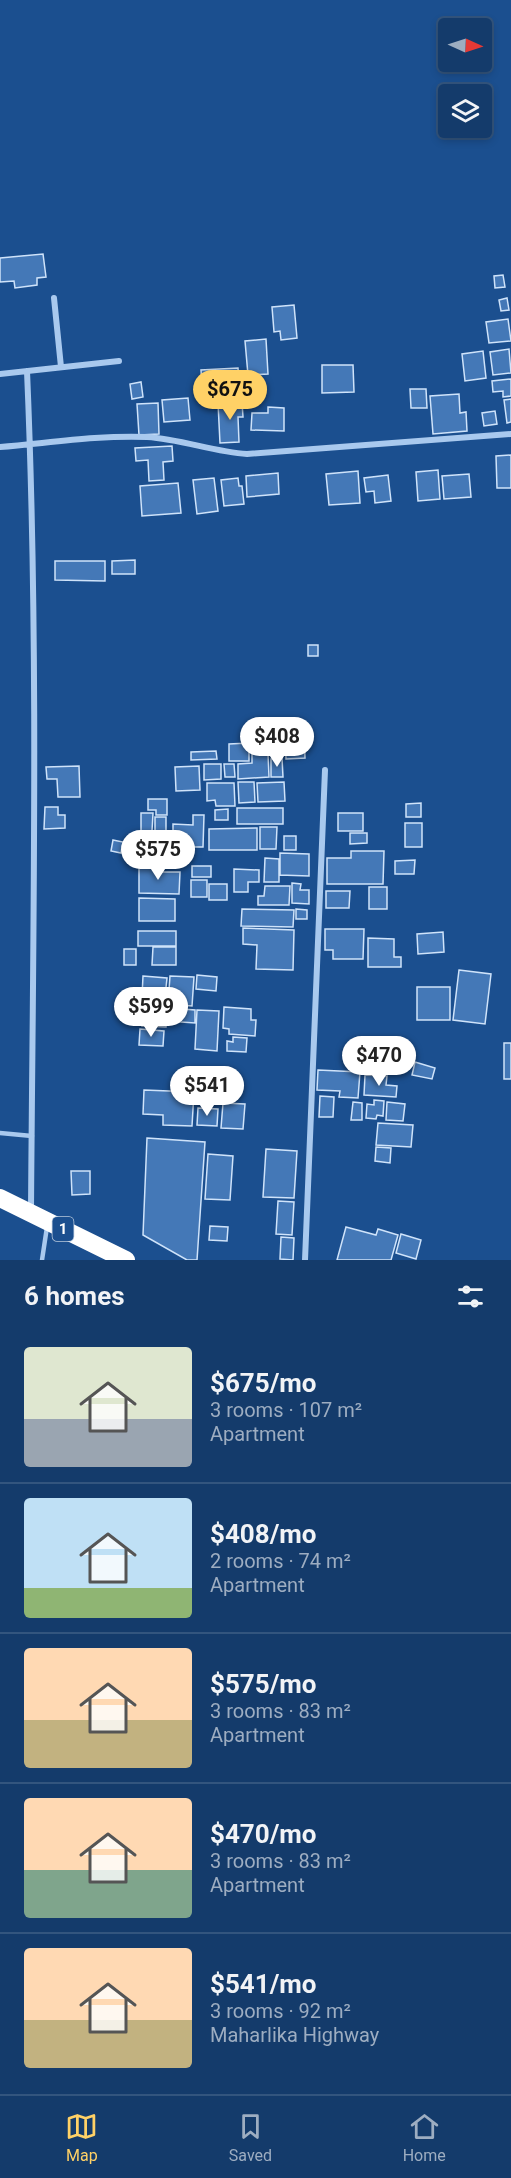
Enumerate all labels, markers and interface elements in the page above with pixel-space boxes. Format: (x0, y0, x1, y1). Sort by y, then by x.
north arrow (438, 18, 492, 72)
map controls (438, 18, 492, 138)
button: layers (438, 84, 492, 138)
pin: $675 (194, 370, 266, 421)
text: $675 (207, 377, 253, 401)
pin: $408 (241, 717, 313, 768)
text: $408 (254, 724, 300, 748)
pin: $575 (122, 830, 194, 881)
text: $575 (135, 837, 181, 861)
pin: $599 (115, 987, 187, 1038)
text: $599 (128, 994, 174, 1018)
pin: $470 (343, 1036, 415, 1087)
text: $470 (356, 1043, 402, 1067)
pin: $541 (171, 1066, 243, 1117)
text: $541 (184, 1073, 230, 1097)
road number: 1 (52, 1217, 74, 1241)
icon: filters (454, 1280, 487, 1313)
text: 6 homes (24, 1281, 125, 1311)
text: $675/mo (210, 1368, 317, 1398)
icon: home (72, 1371, 144, 1443)
text: 3 rooms · 107 m² (210, 1398, 362, 1422)
text: Apartment (210, 1422, 305, 1446)
text: $408/mo (210, 1519, 317, 1549)
icon: home (72, 1522, 144, 1594)
text: 2 rooms · 74 m² (210, 1549, 351, 1573)
text: Apartment (210, 1573, 305, 1597)
text: $575/mo (210, 1669, 317, 1699)
icon: home (72, 1672, 144, 1744)
text: 3 rooms · 83 m² (210, 1699, 351, 1723)
text: Apartment (210, 1723, 305, 1747)
text: $470/mo (210, 1819, 317, 1849)
icon: home (72, 1822, 144, 1894)
text: 3 rooms · 83 m² (210, 1849, 351, 1873)
text: Apartment (210, 1873, 305, 1897)
text: $541/mo (210, 1969, 317, 1999)
icon: home (72, 1972, 144, 2044)
text: 3 rooms · 92 m² (210, 1999, 351, 2023)
text: Maharlika Highway (210, 2023, 379, 2047)
tab: Map (65, 2110, 98, 2165)
tab: Saved (229, 2110, 272, 2165)
tab: Home (403, 2110, 446, 2165)

